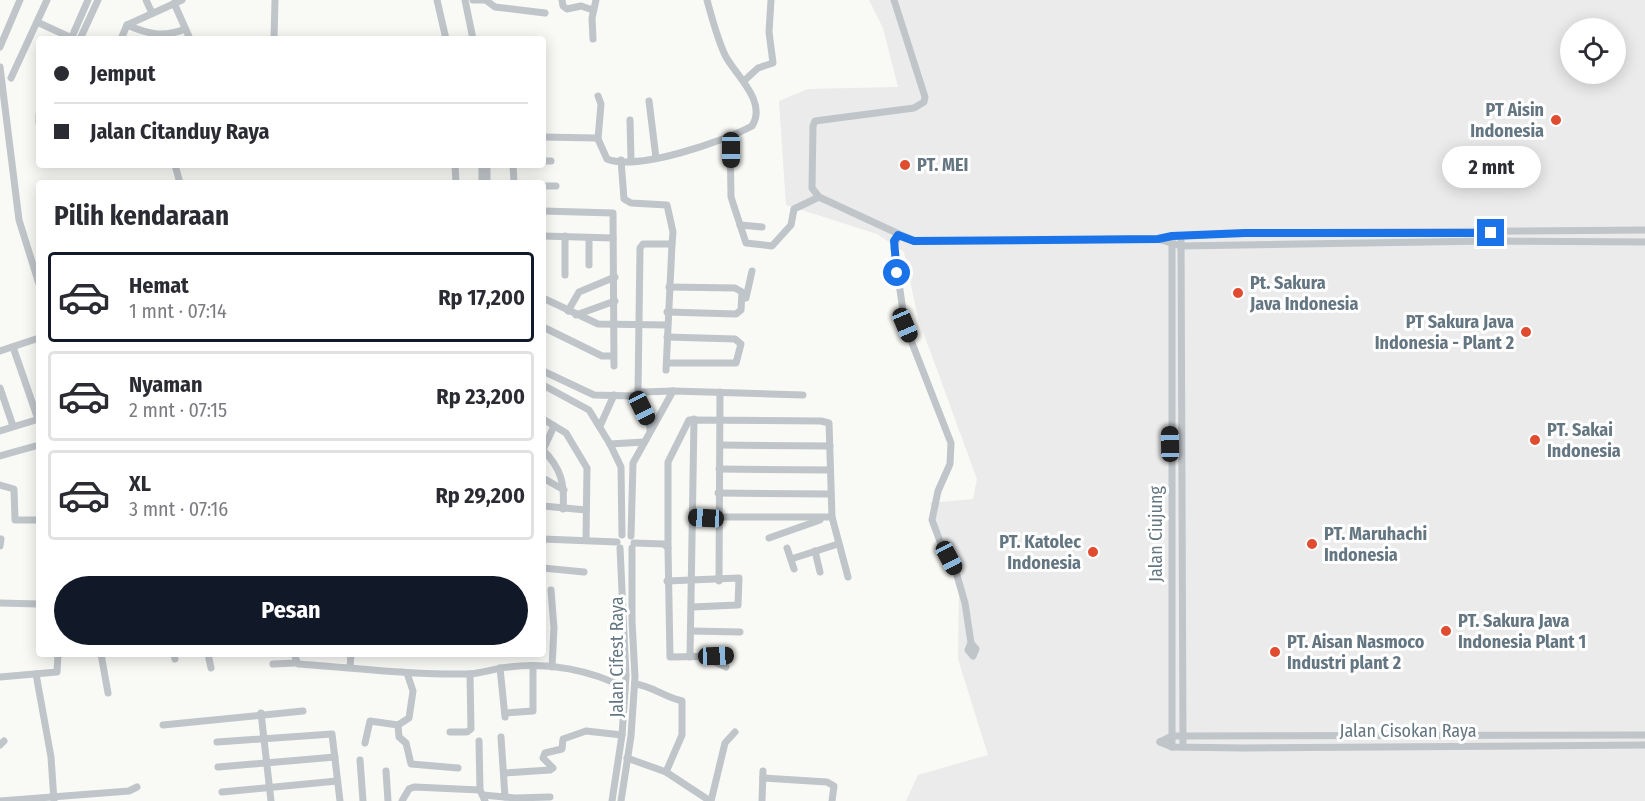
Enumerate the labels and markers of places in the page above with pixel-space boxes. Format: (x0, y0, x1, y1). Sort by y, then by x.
place label: PT Aisin Indonesia (1470, 99, 1544, 142)
marker: PT Aisin Indonesia (1549, 113, 1563, 127)
place label: PT. MEI (917, 154, 968, 176)
marker: PT. MEI (898, 158, 912, 172)
place label: Pt. Sakura Java Indonesia (1249, 272, 1359, 315)
marker: Pt. Sakura Java Indonesia (1231, 286, 1245, 300)
place label: PT Sakura Java Indonesia - Plant 2 (1375, 311, 1514, 354)
marker: PT Sakura Java Indonesia - Plant 2 (1519, 325, 1533, 339)
place label: PT. Sakai Indonesia (1547, 419, 1621, 462)
marker: PT. Sakai Indonesia (1528, 433, 1542, 447)
place label: PT. Maruhachi Indonesia (1324, 523, 1427, 566)
place label: PT. Katolec Indonesia (999, 531, 1081, 574)
marker: PT. Maruhachi Indonesia (1305, 537, 1319, 551)
marker: PT. Katolec Indonesia (1086, 545, 1100, 559)
place label: PT. Sakura Java Indonesia Plant 1 (1458, 610, 1586, 653)
marker: PT. Sakura Java Indonesia Plant 1 (1439, 624, 1453, 638)
place label: PT. Aisan Nasmoco Industri plant 2 (1287, 631, 1425, 674)
marker: PT. Aisan Nasmoco Industri plant 2 (1268, 645, 1282, 659)

